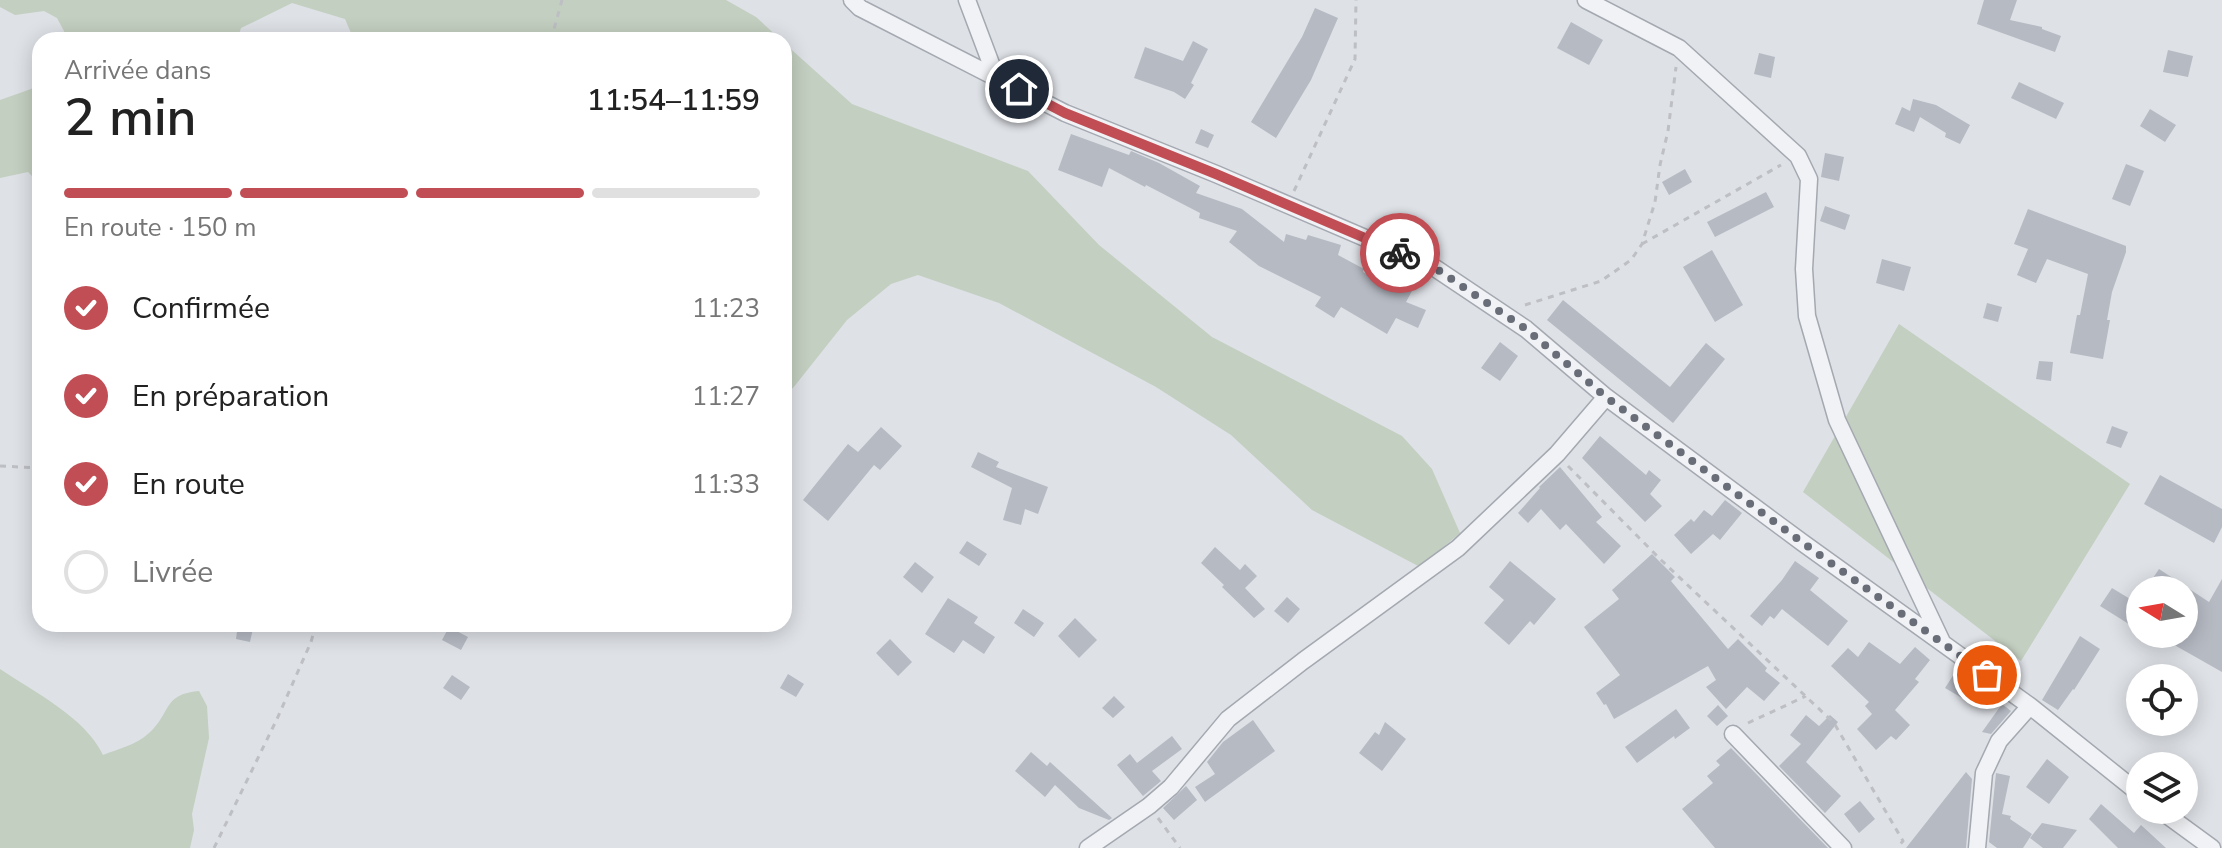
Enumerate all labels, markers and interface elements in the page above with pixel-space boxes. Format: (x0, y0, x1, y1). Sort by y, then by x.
text: Arrivée dans (64, 53, 211, 88)
pin (985, 55, 1053, 123)
icon: home (997, 67, 1041, 111)
text: 11:54–11:59 (587, 80, 760, 121)
text: 2 min (64, 82, 197, 153)
text: En route · 150 m (64, 210, 257, 245)
courier (1360, 213, 1440, 293)
icon: bike (1378, 231, 1422, 275)
icon: check (64, 286, 108, 330)
text: Confirmée (132, 288, 270, 329)
text: 11:23 (692, 291, 760, 326)
icon: check (64, 374, 108, 418)
text: En préparation (132, 376, 329, 417)
text: 11:27 (692, 379, 760, 414)
icon: check (64, 462, 108, 506)
text: En route (132, 464, 245, 505)
text: 11:33 (692, 467, 760, 502)
text: Livrée (132, 552, 213, 593)
north arrow (2126, 576, 2198, 648)
map controls (2126, 576, 2198, 824)
pin (1953, 641, 2021, 709)
icon: bag (1965, 653, 2009, 697)
button: locate (2126, 664, 2198, 736)
button: layers (2126, 752, 2198, 824)

